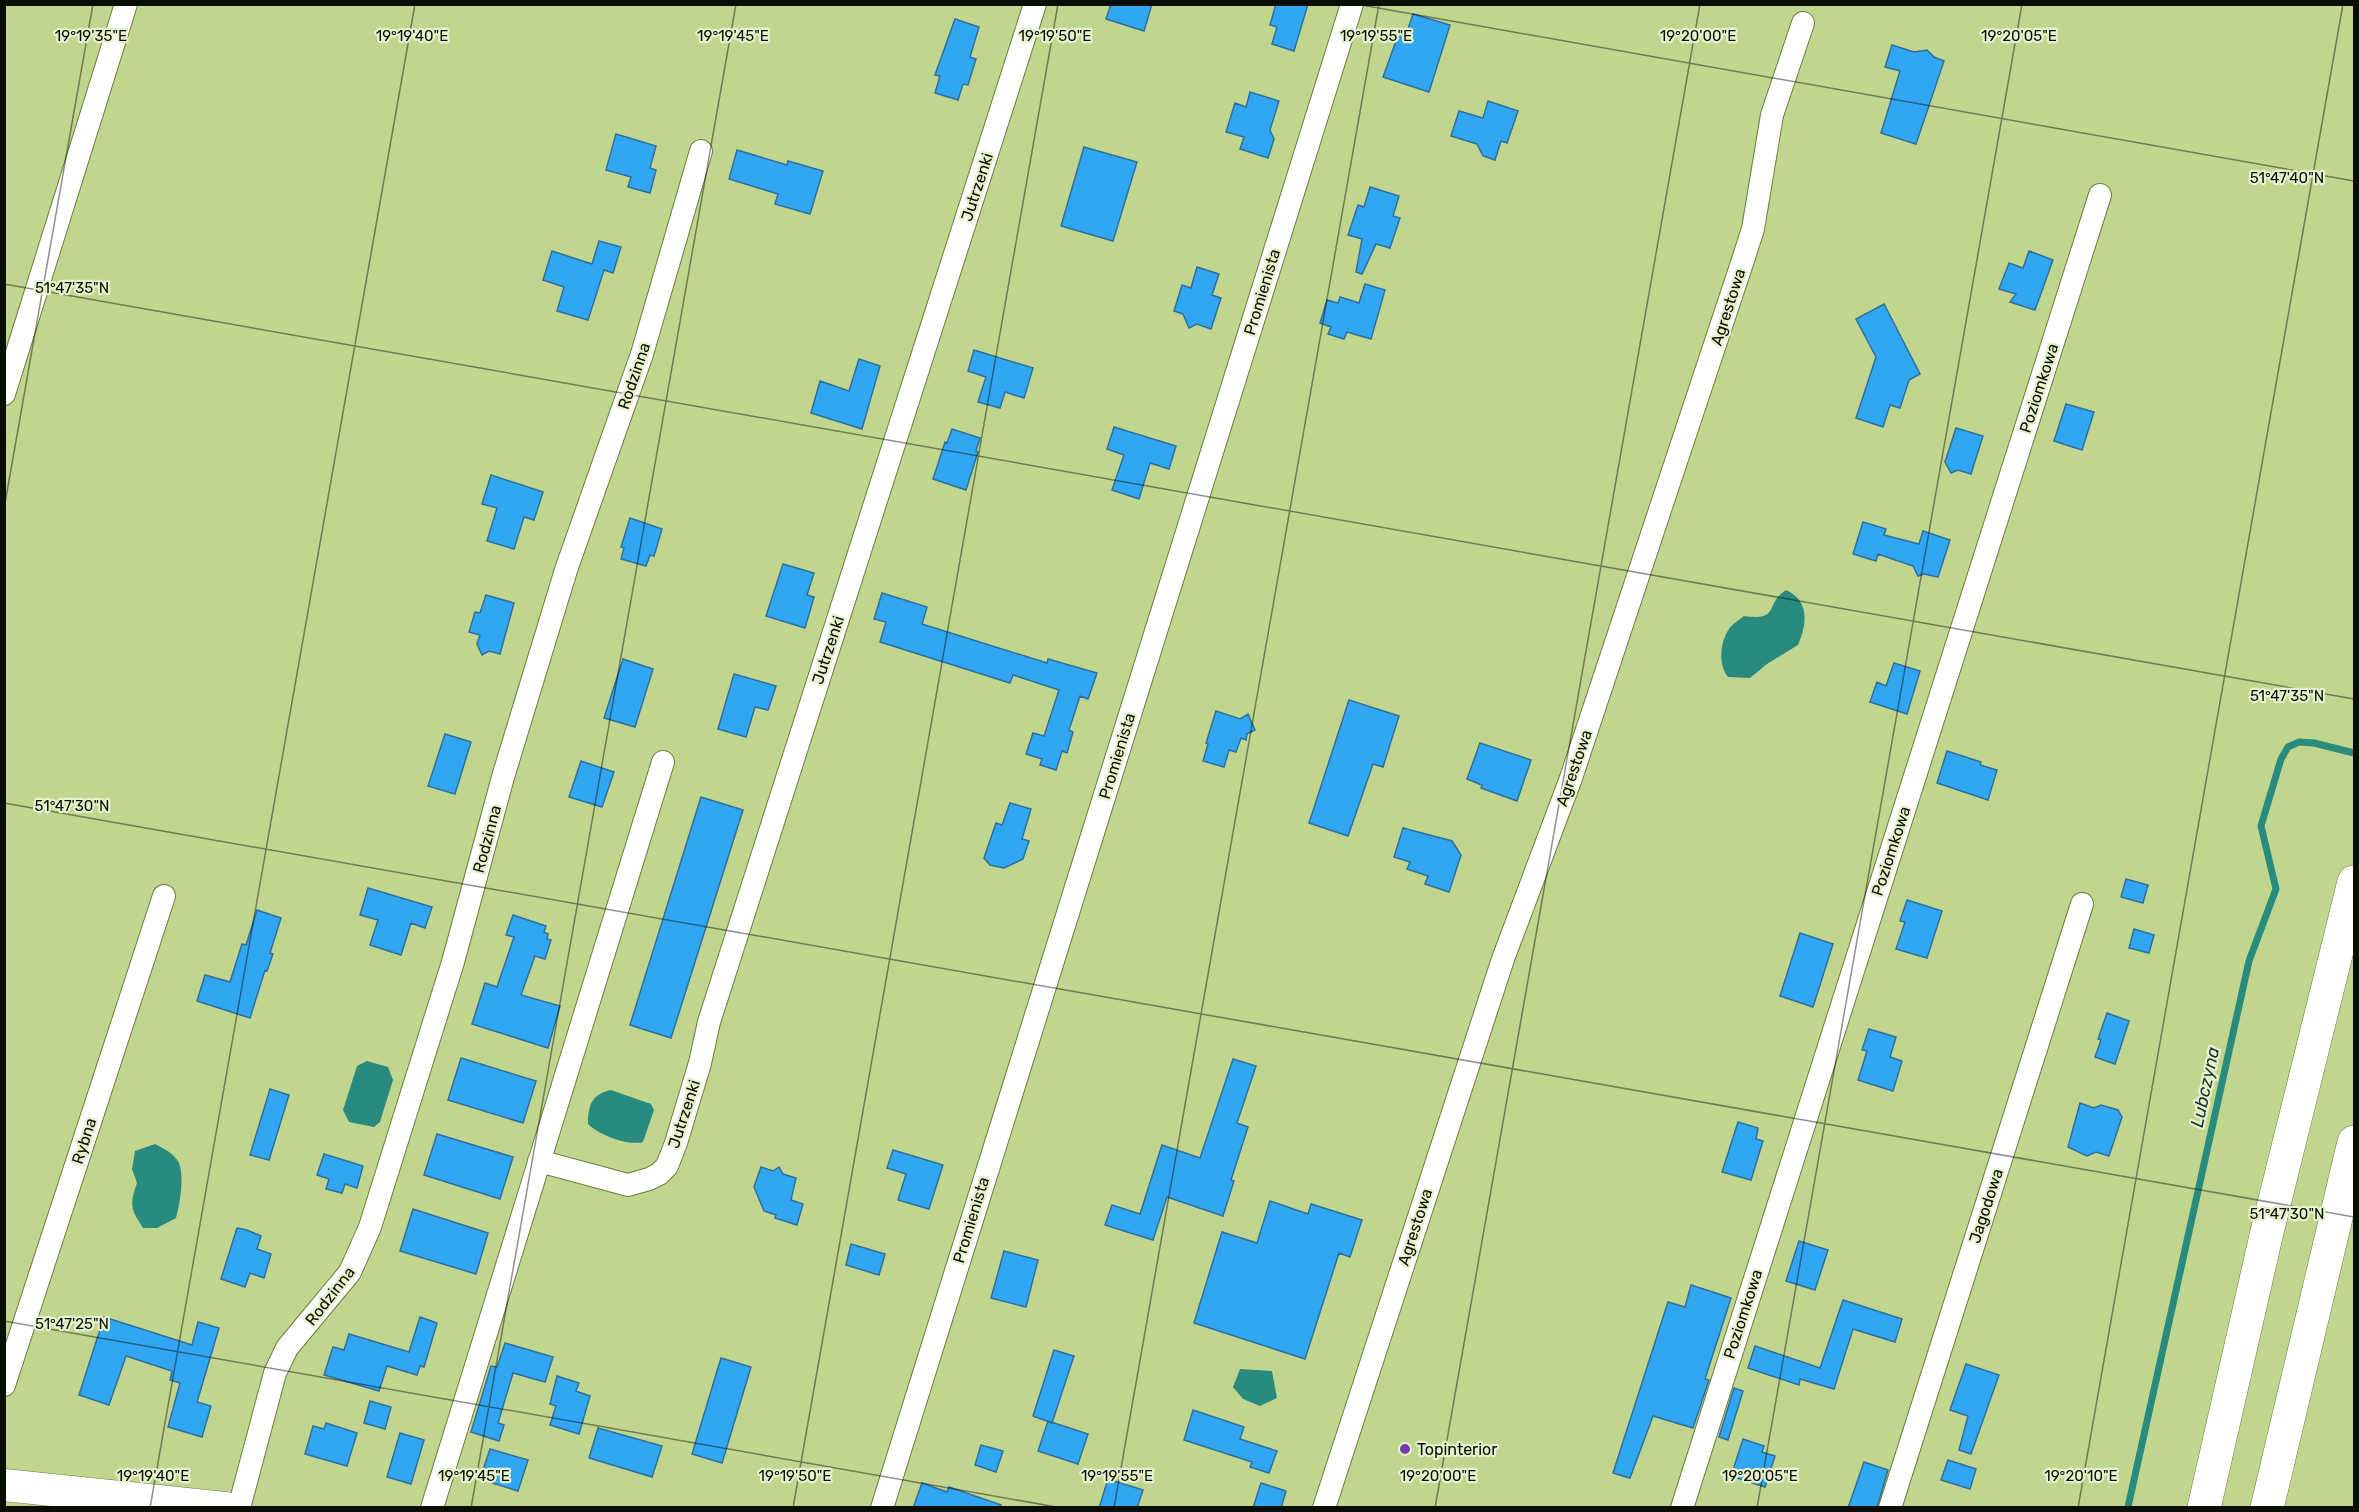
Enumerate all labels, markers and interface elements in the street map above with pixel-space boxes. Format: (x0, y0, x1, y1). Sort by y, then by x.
text: 19°19'35"E (55, 27, 127, 45)
text: 19°19'40"E (376, 27, 448, 45)
text: 19°19'45"E (697, 27, 769, 45)
text: 19°19'50"E (1019, 27, 1091, 45)
text: 19°19'55"E (1340, 27, 1412, 45)
text: 19°20'00"E (1660, 27, 1736, 45)
text: 19°20'05"E (1981, 27, 2057, 45)
street label: Jutrzenki (957, 150, 997, 224)
text: 51°47'40"N (2250, 169, 2324, 187)
street label: Promienista (1240, 247, 1284, 337)
street label: Agrestowa (1707, 266, 1749, 348)
text: 51°47'35"N (35, 279, 109, 297)
street label: Rodzinna (614, 340, 654, 412)
street label: Poziomkowa (2016, 341, 2062, 435)
street label: Jutrzenki (808, 613, 848, 687)
text: 51°47'35"N (2250, 687, 2324, 705)
street label: Promienista (1095, 711, 1139, 801)
street label: Agrestowa (1552, 727, 1596, 809)
text: 51°47'30"N (35, 797, 109, 815)
street label: Rodzinna (469, 803, 505, 875)
street label: Poziomkowa (1868, 804, 1914, 898)
water label: Lubczyna (2186, 1044, 2224, 1129)
street label: Jutrzenki (664, 1077, 704, 1151)
street label: Rybna (68, 1116, 100, 1166)
street label: Jagodowa (1965, 1166, 2007, 1246)
street label: Promienista (949, 1175, 993, 1265)
street label: Agrestowa (1394, 1186, 1436, 1268)
text: 51°47'30"N (2250, 1205, 2324, 1223)
street label: Rodzinna (301, 1263, 359, 1329)
street label: Poziomkowa (1720, 1267, 1766, 1361)
text: 51°47'25"N (35, 1315, 109, 1333)
place label: Topinterior (1417, 1440, 1497, 1459)
marker: Topinterior (1398, 1442, 1412, 1456)
text: 19°19'40"E (117, 1467, 189, 1485)
text: 19°19'45"E (438, 1467, 510, 1485)
text: 19°19'50"E (759, 1467, 831, 1485)
text: 19°19'55"E (1081, 1467, 1153, 1485)
text: 19°20'00"E (1400, 1467, 1476, 1485)
text: 19°20'05"E (1722, 1467, 1798, 1485)
text: 19°20'10"E (2044, 1467, 2118, 1485)

